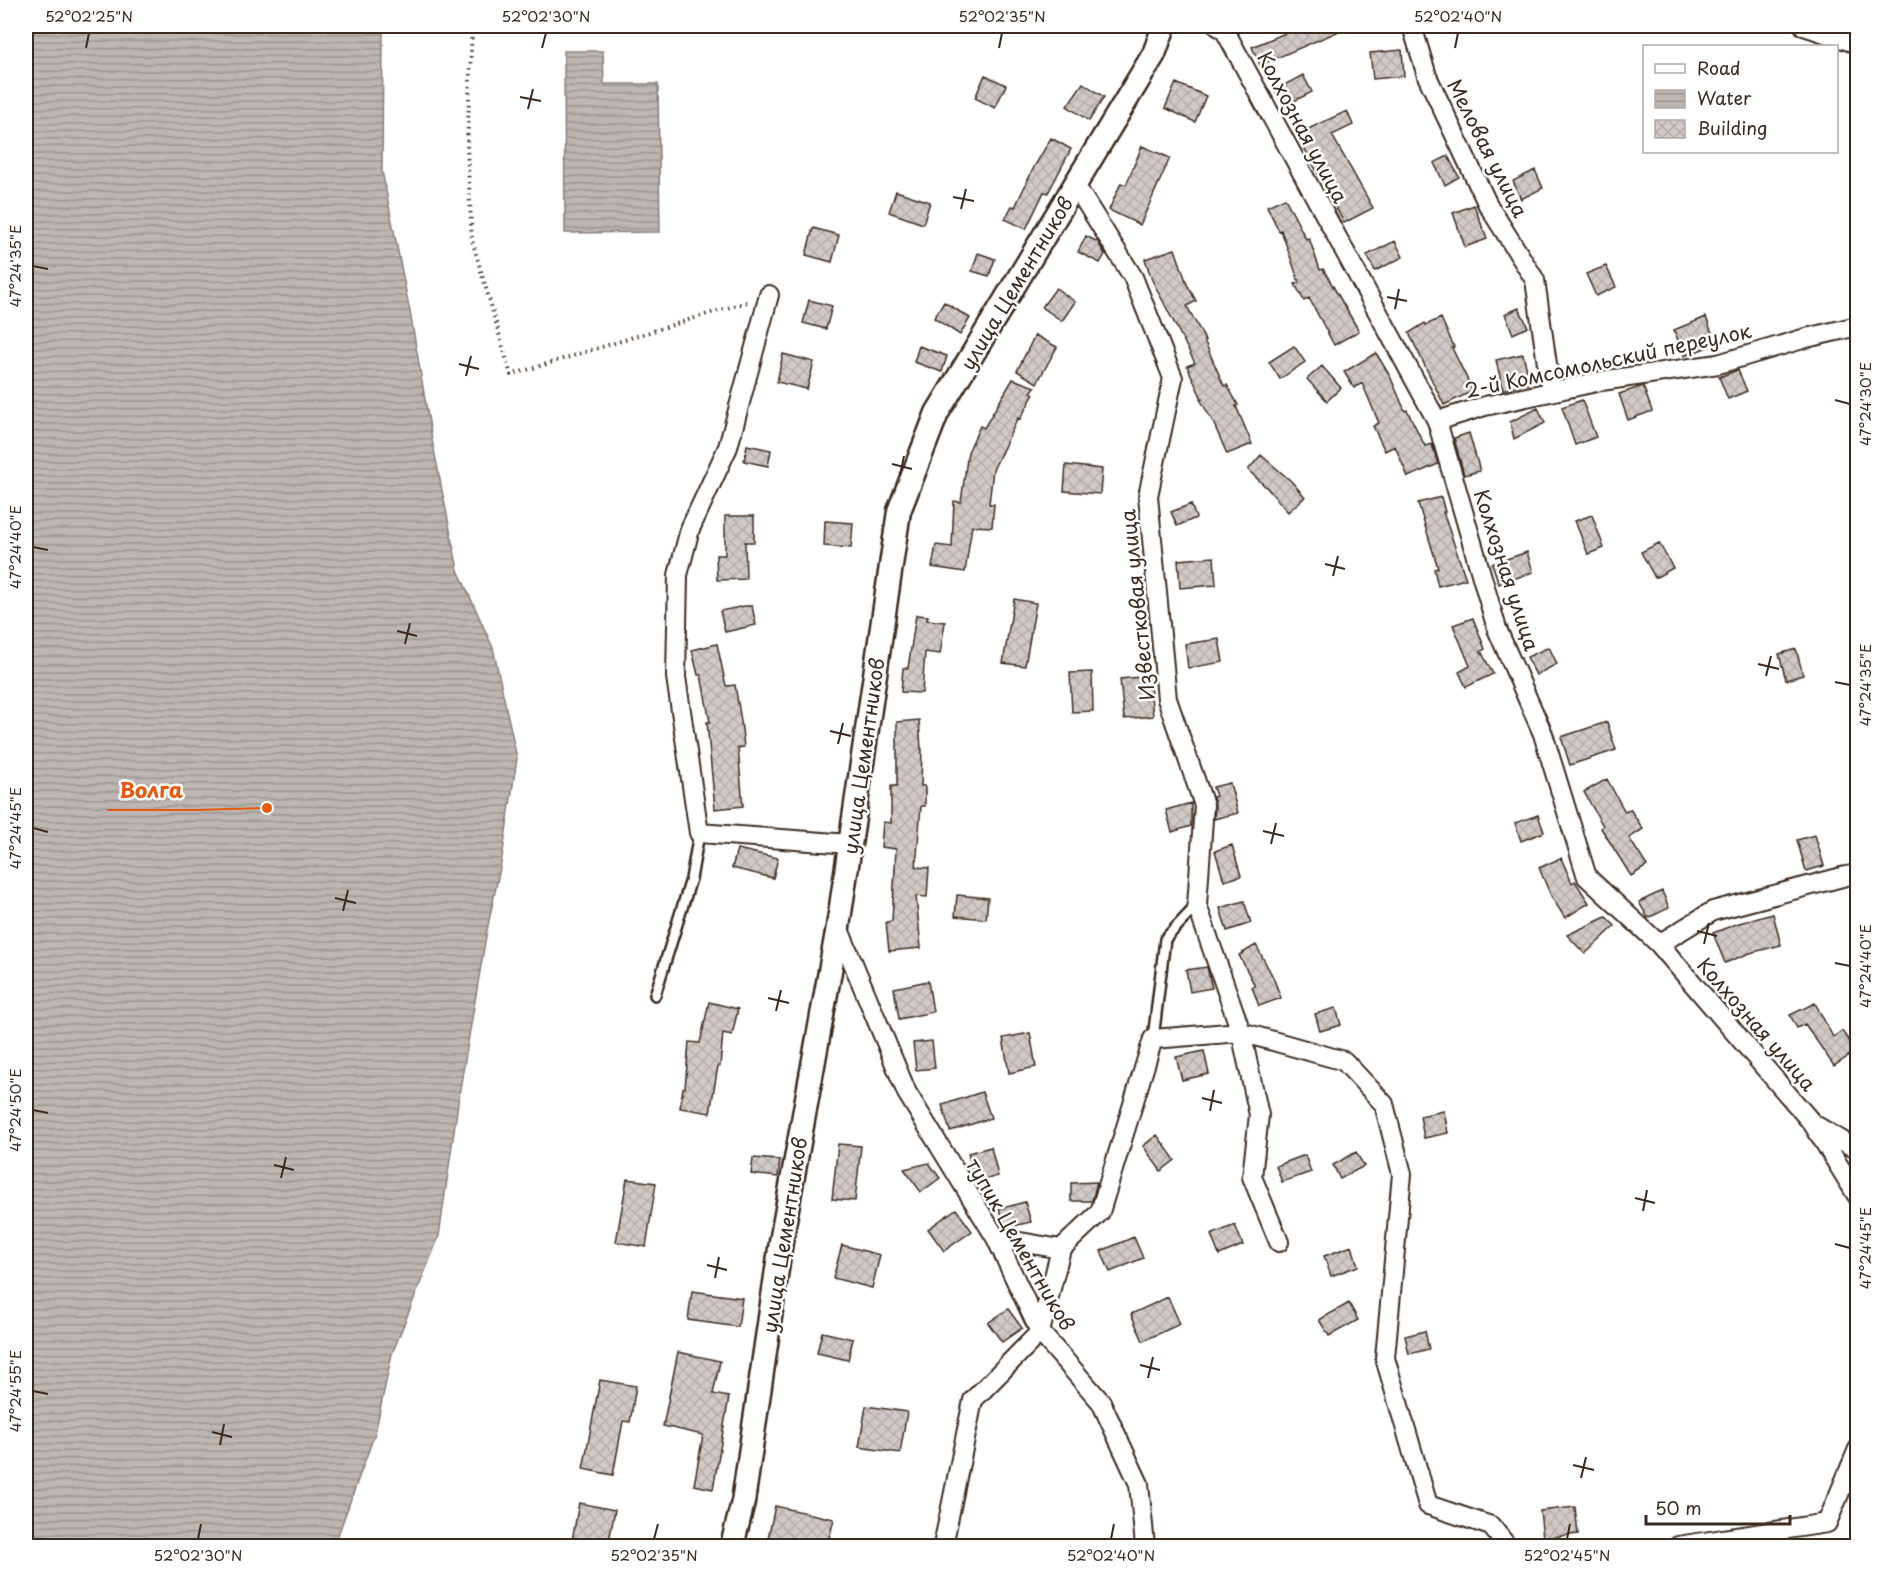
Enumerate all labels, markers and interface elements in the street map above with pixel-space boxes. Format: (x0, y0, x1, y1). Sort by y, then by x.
text: 52°02'25"N (45, 4, 133, 27)
text: 52°02'30"N (502, 4, 590, 27)
text: 52°02'35"N (958, 4, 1046, 27)
text: 52°02'40"N (1414, 4, 1502, 27)
legend (1643, 45, 1838, 153)
street label: Колхозная улица (1250, 46, 1356, 209)
text: Road (1697, 54, 1741, 81)
street label: Меловая улица (1440, 74, 1536, 223)
text: Water (1697, 84, 1752, 111)
text: Building (1697, 114, 1767, 141)
street label: улица Цементников (952, 190, 1080, 376)
text: 47°24'35"E (3, 225, 26, 307)
street label: 2-й Комсомольский переулок (1462, 315, 1754, 405)
text: 47°24'30"E (1853, 362, 1876, 446)
street label: Колхозная улица (1467, 485, 1547, 655)
text: 47°24'40"E (3, 505, 26, 589)
street label: Известковая улица (1112, 508, 1162, 702)
text: 47°24'35"E (1853, 644, 1876, 726)
street label: улица Цементников (834, 656, 892, 856)
callout: Волга (107, 771, 195, 810)
text: Волга (119, 773, 183, 805)
text: 47°24'45"E (3, 787, 26, 869)
text: 47°24'40"E (1853, 924, 1876, 1008)
street label: Колхозная улица (1691, 951, 1824, 1098)
text: 47°24'50"E (3, 1068, 26, 1152)
street label: улица Цементников (754, 1135, 814, 1335)
street label: тупик Цементников (959, 1152, 1083, 1336)
text: 47°24'45"E (1853, 1207, 1876, 1289)
text: 47°24'55"E (3, 1350, 26, 1432)
scale bar (1646, 1488, 1790, 1526)
text: 50 m (1655, 1494, 1702, 1521)
text: 52°02'30"N (154, 1543, 242, 1566)
text: 52°02'35"N (610, 1543, 698, 1566)
text: 52°02'40"N (1067, 1543, 1155, 1566)
text: 52°02'45"N (1523, 1543, 1611, 1566)

